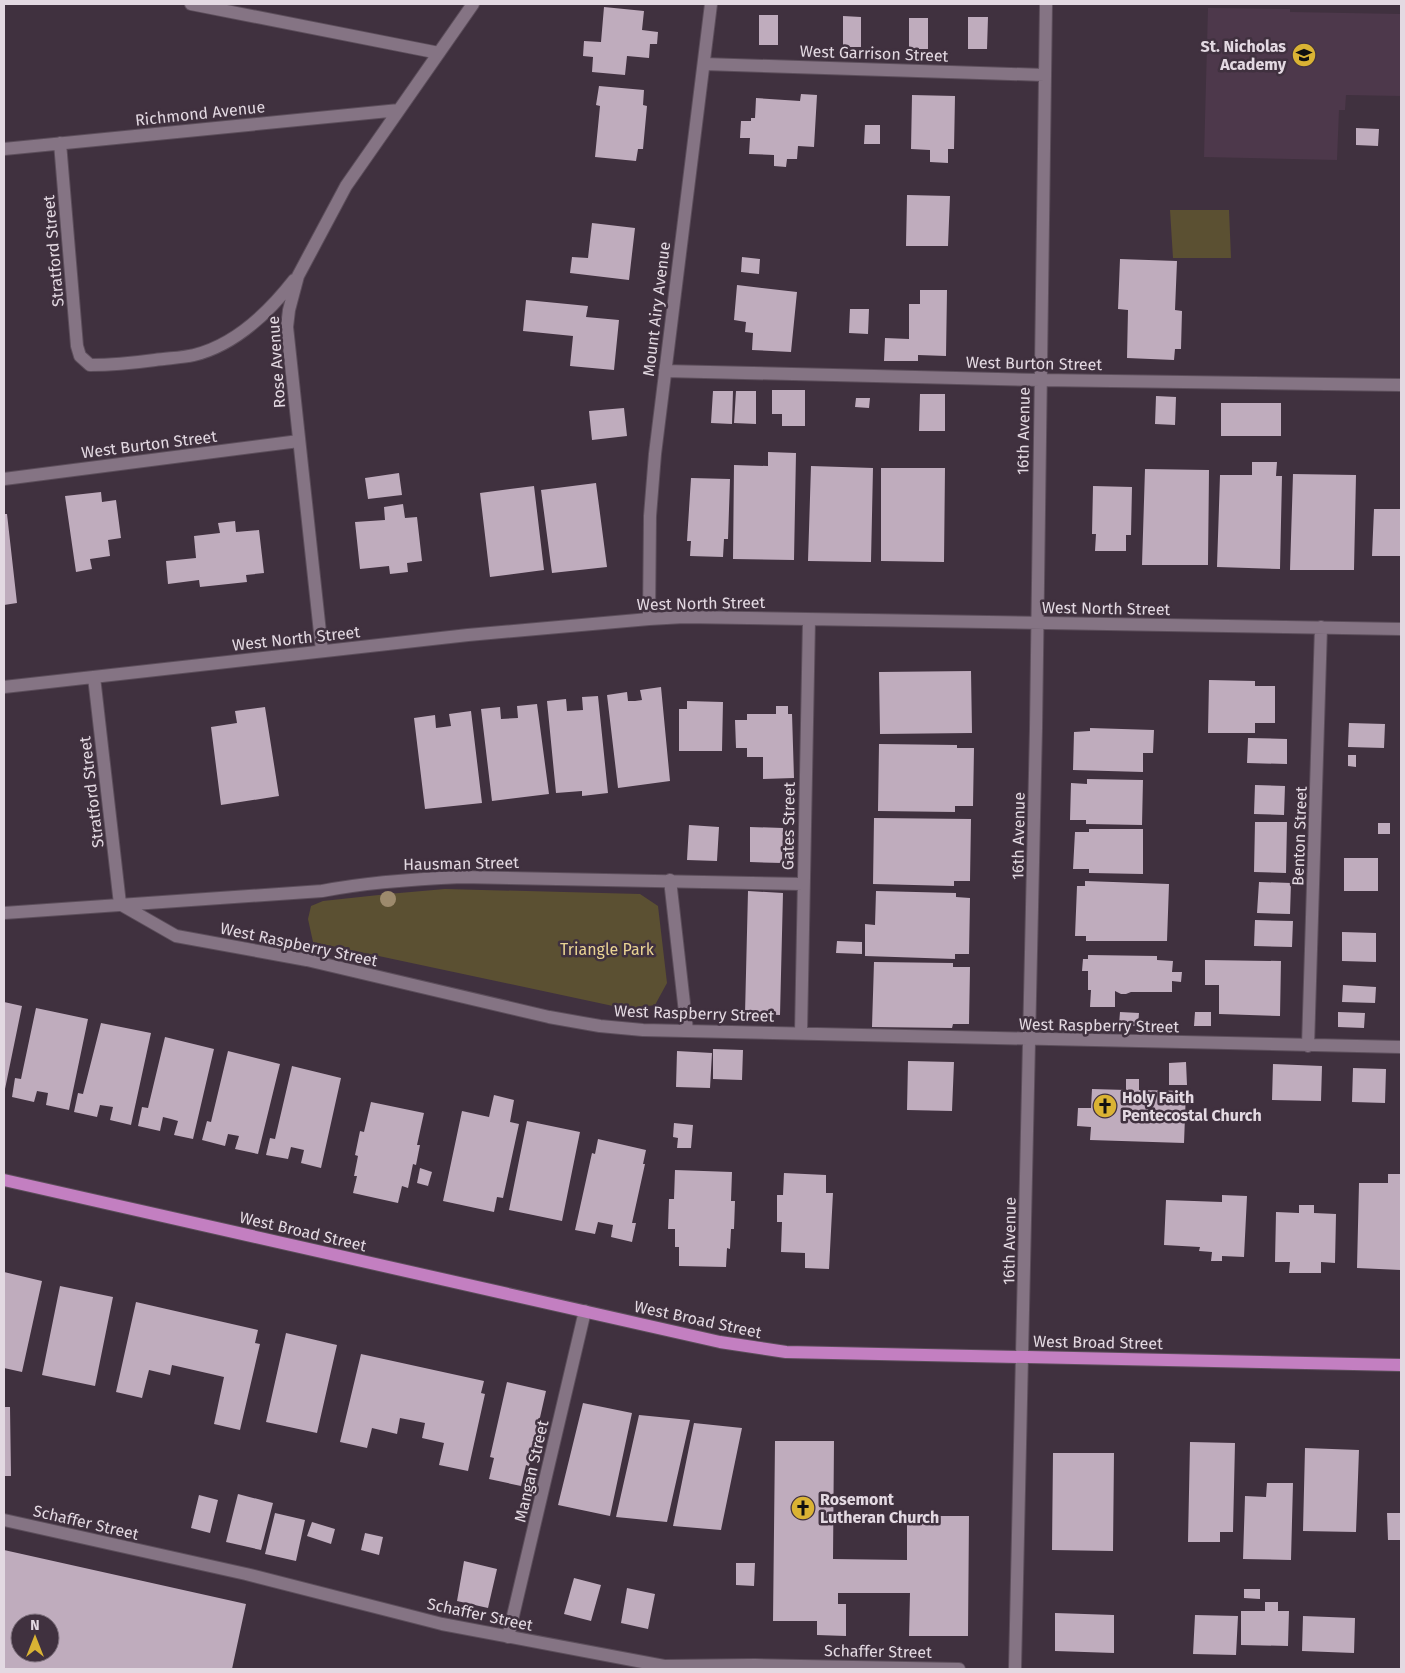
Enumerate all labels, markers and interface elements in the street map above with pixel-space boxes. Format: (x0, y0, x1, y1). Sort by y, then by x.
place label: St. Nicholas Academy (1201, 37, 1287, 74)
street label: West Garrison Street (799, 41, 949, 66)
school or university icon: St. Nicholas Academy (1291, 42, 1317, 68)
street label: Richmond Avenue (134, 97, 266, 130)
street label: Stratford Street (39, 194, 68, 308)
street label: Mount Airy Avenue (639, 241, 674, 378)
street label: Rose Avenue (264, 315, 289, 409)
street label: West Burton Street (966, 353, 1103, 374)
street label: 16th Avenue (1013, 387, 1034, 475)
street label: West Burton Street (80, 427, 218, 462)
street label: West North Street (637, 593, 766, 614)
street label: West North Street (1042, 598, 1171, 619)
street label: West North Street (231, 622, 361, 655)
street label: Stratford Street (75, 735, 108, 849)
street label: Gates Street (778, 782, 799, 870)
street label: Benton Street (1288, 786, 1311, 886)
street label: 16th Avenue (1008, 792, 1029, 880)
street label: Hausman Street (403, 853, 519, 874)
street label: West Raspberry Street (218, 919, 380, 971)
park label: Triangle Park (560, 940, 655, 959)
street label: West Raspberry Street (613, 1001, 775, 1026)
street label: West Raspberry Street (1019, 1015, 1180, 1036)
place label: Holy Faith Pentecostal Church (1122, 1088, 1262, 1125)
church icon: Holy Faith Pentecostal Church (1092, 1093, 1118, 1119)
street label: 16th Avenue (999, 1197, 1020, 1285)
street label: West Broad Street (238, 1208, 368, 1255)
street label: West Broad Street (632, 1297, 764, 1342)
street label: West Broad Street (1033, 1332, 1163, 1353)
street label: Mangan Street (511, 1418, 553, 1524)
place label: Rosemont Lutheran Church (820, 1490, 939, 1527)
church icon: Rosemont Lutheran Church (790, 1495, 816, 1521)
street label: Schaffer Street (31, 1501, 141, 1544)
street label: Schaffer Street (425, 1594, 535, 1635)
north arrow (10, 1613, 60, 1663)
text: N (30, 1617, 40, 1634)
street label: Schaffer Street (824, 1641, 932, 1662)

